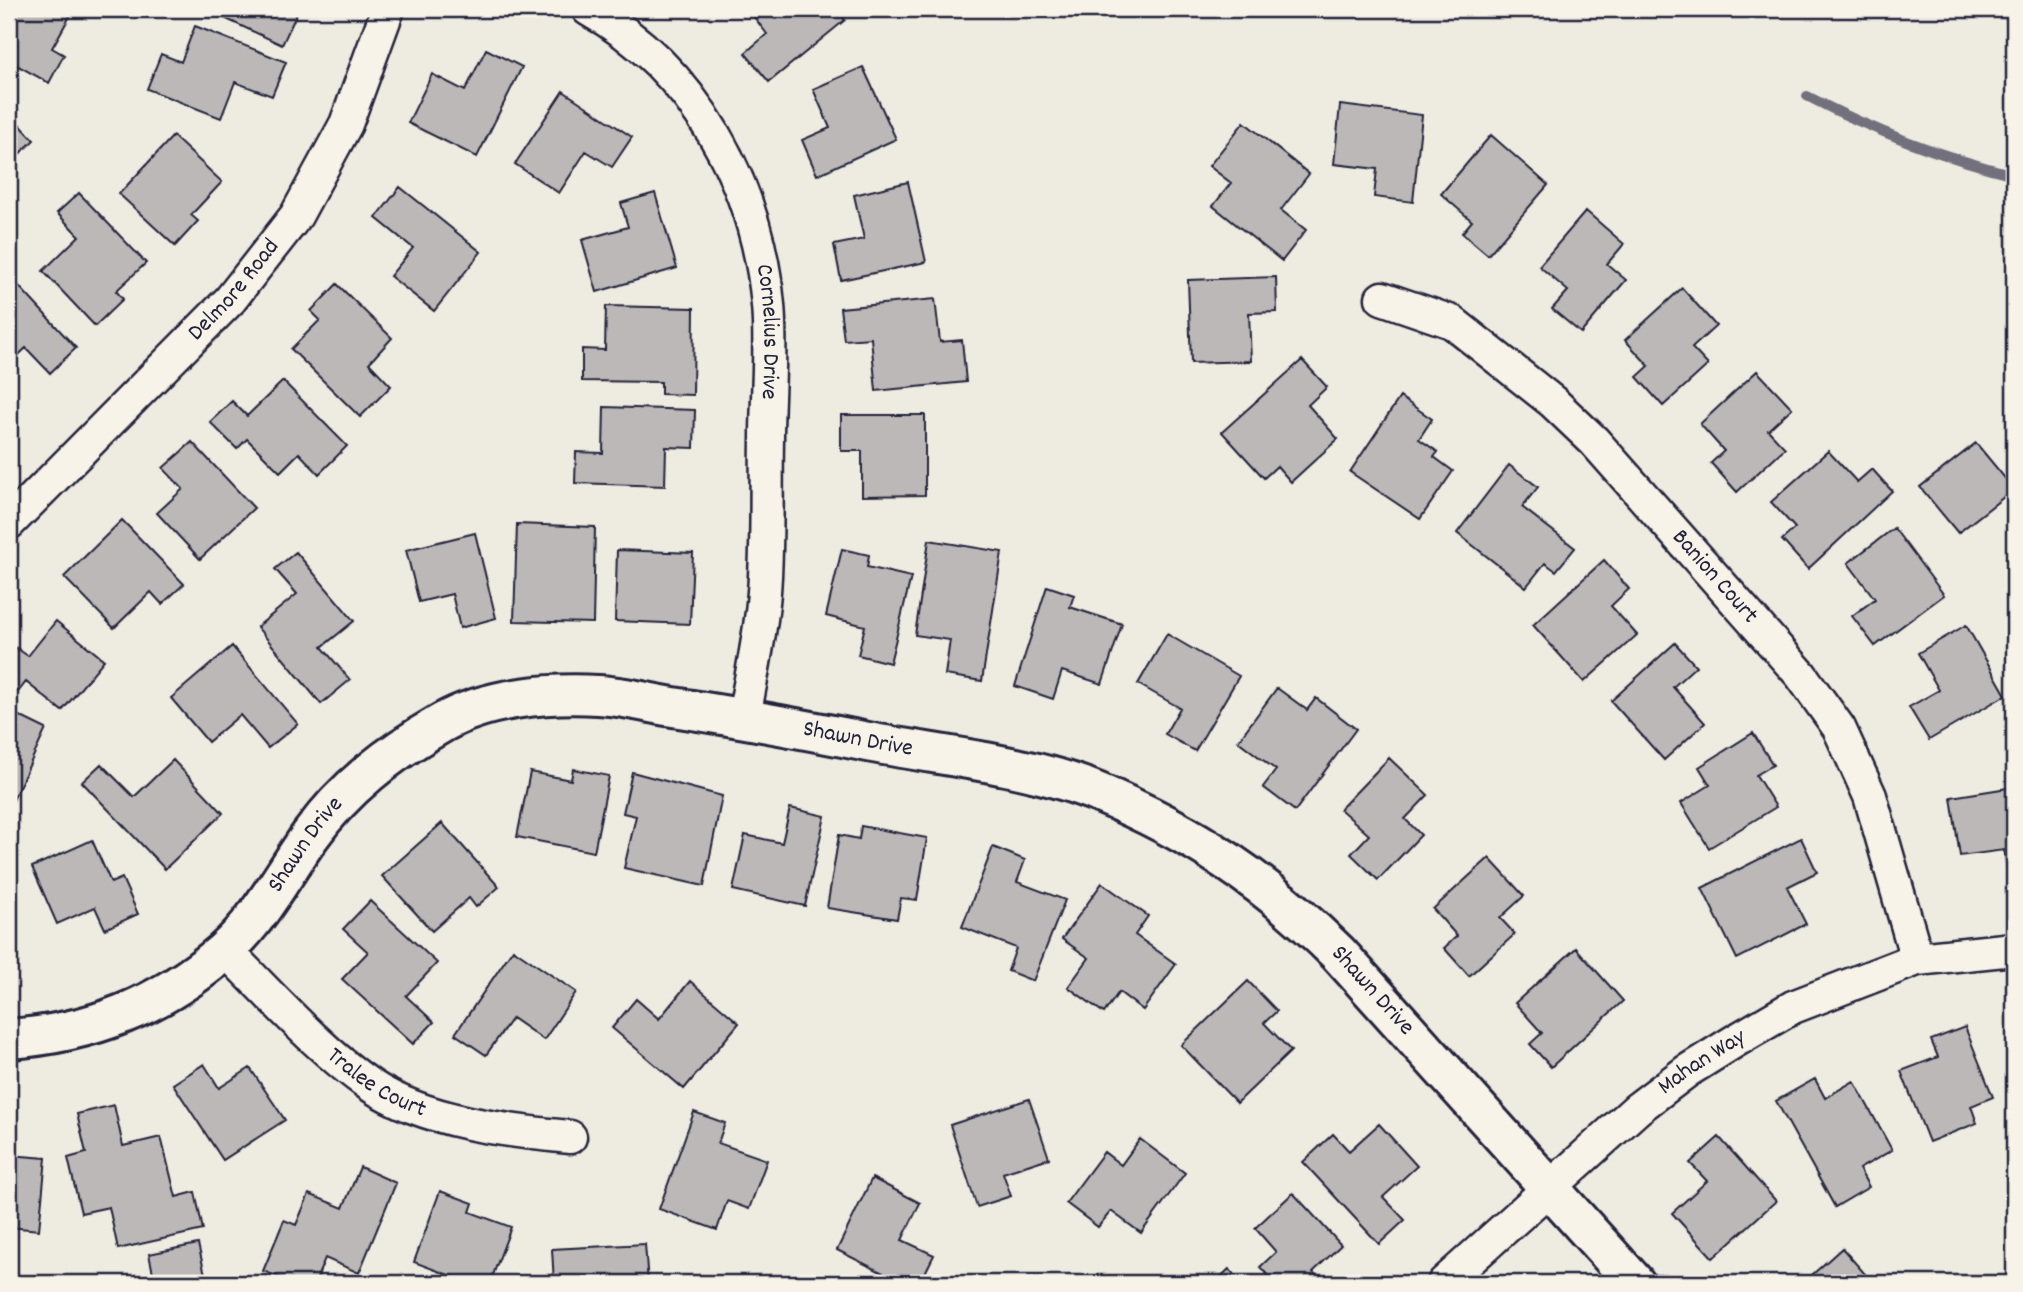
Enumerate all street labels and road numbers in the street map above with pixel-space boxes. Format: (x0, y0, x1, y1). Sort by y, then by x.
street label: Delmore Road (181, 232, 288, 349)
street label: Cornelius Drive (746, 262, 787, 400)
street label: Banion Court (1663, 522, 1766, 632)
street label: Shawn Drive (800, 713, 915, 766)
street label: Shawn Drive (260, 789, 352, 900)
street label: Shawn Drive (1322, 938, 1422, 1044)
street label: Mahan Way (1651, 1021, 1754, 1104)
street label: Tralee Court (318, 1040, 431, 1127)

